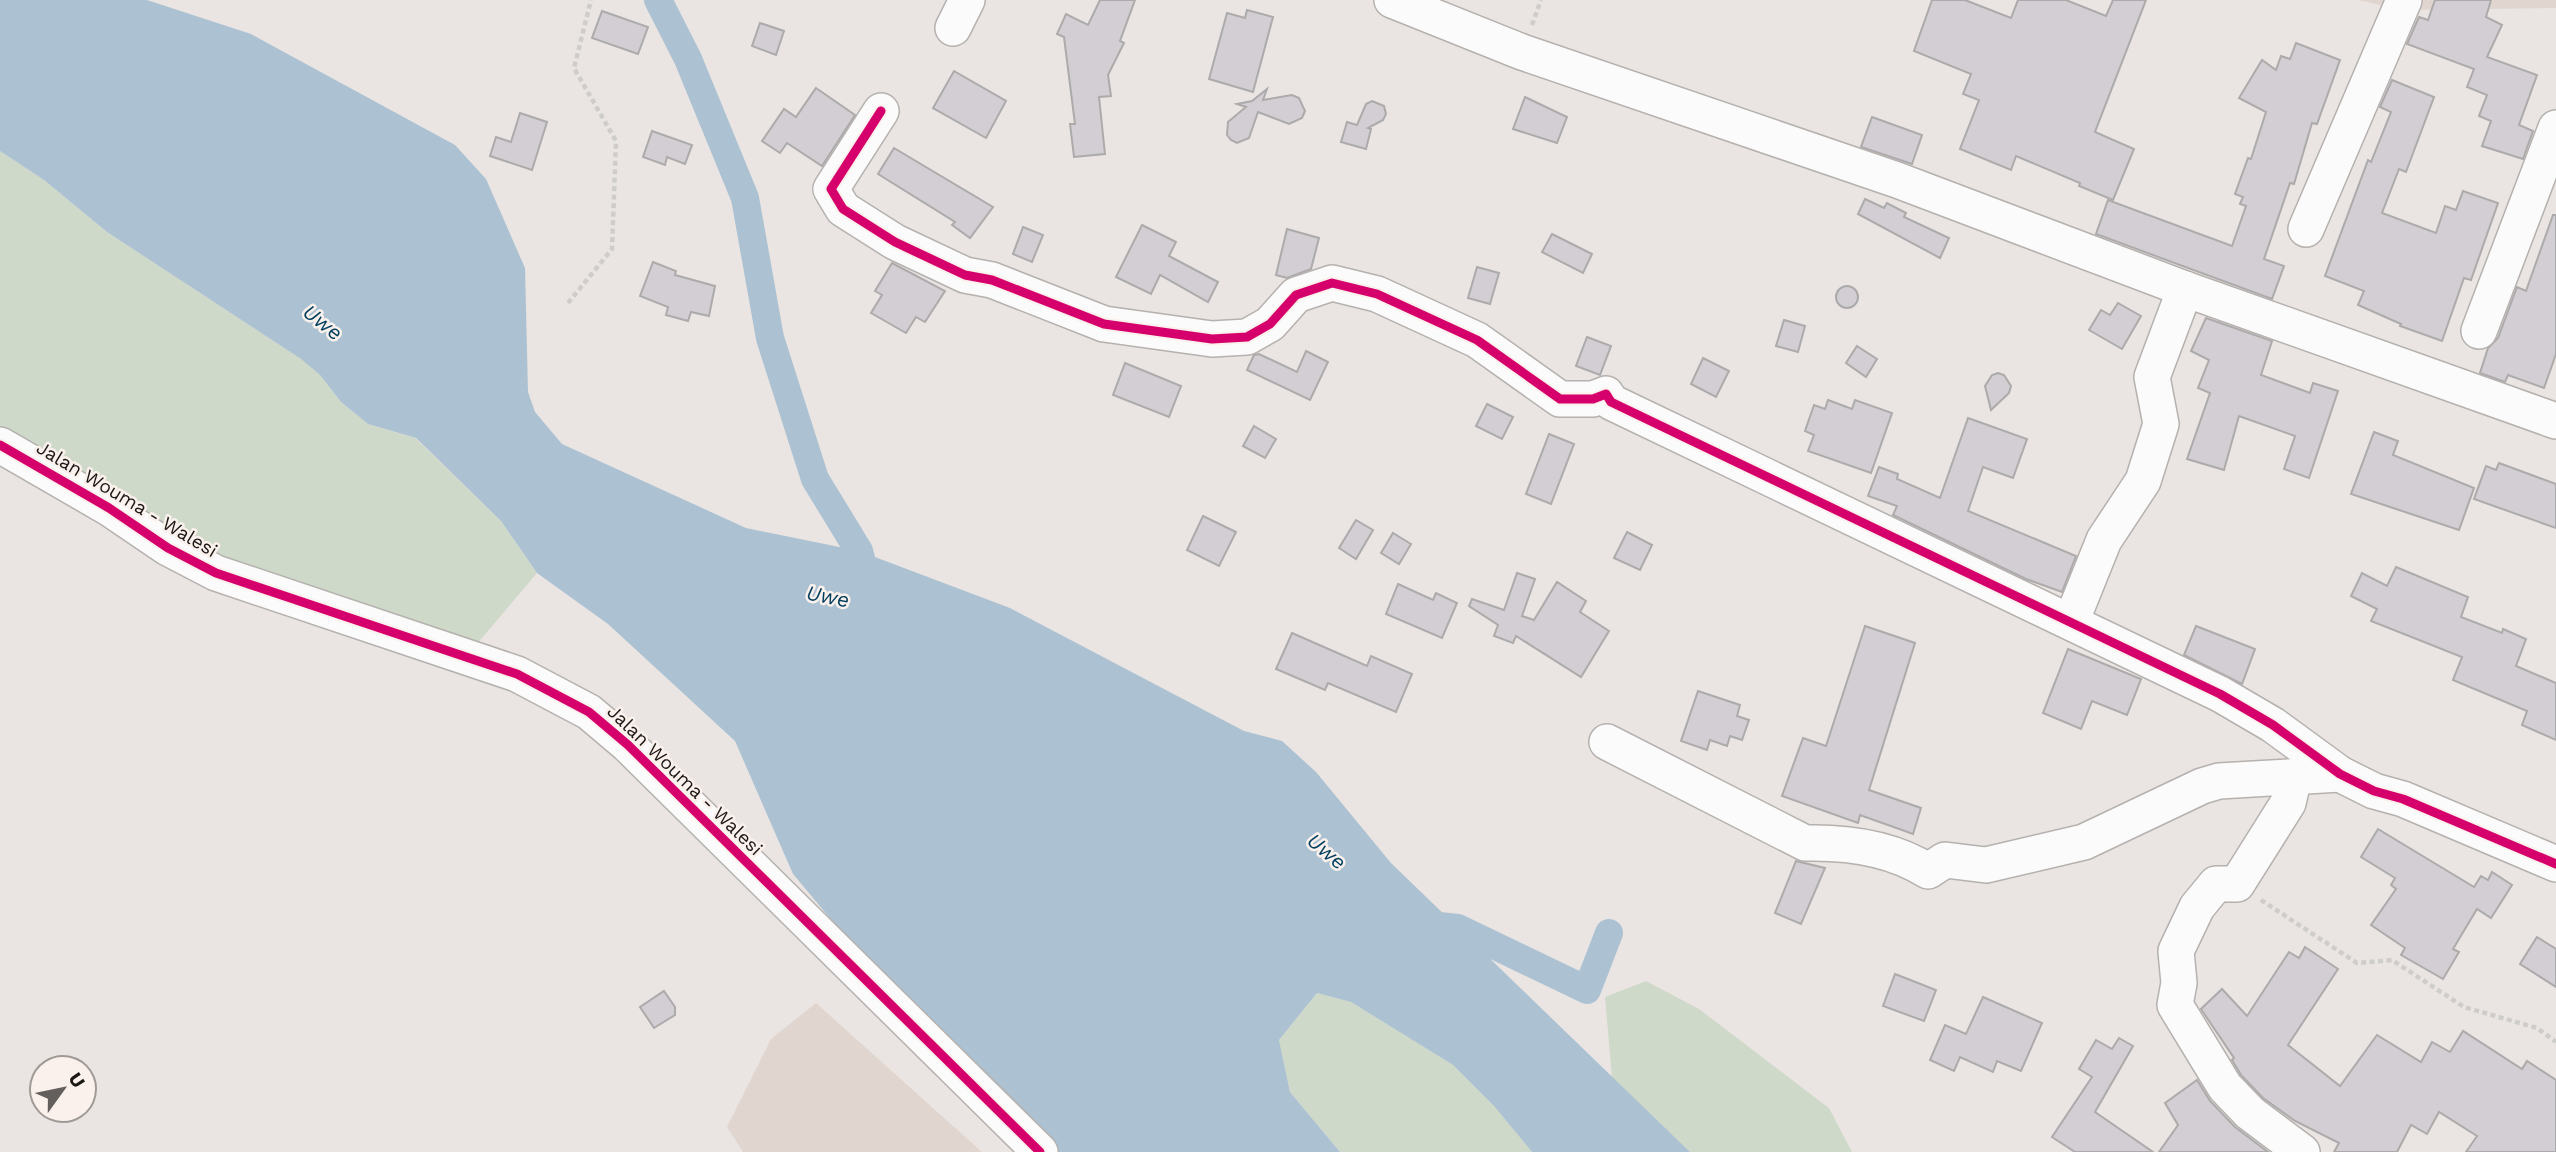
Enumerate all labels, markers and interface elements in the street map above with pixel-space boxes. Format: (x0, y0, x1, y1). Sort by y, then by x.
water label: Uwe (298, 299, 348, 345)
street label: Jalan Wouma - Walesi (32, 436, 222, 562)
water label: Uwe (804, 580, 852, 612)
street label: Jalan Wouma - Walesi (603, 700, 767, 860)
water label: Uwe (1302, 827, 1352, 875)
north arrow (28, 1054, 98, 1124)
text: U (64, 1068, 90, 1092)

